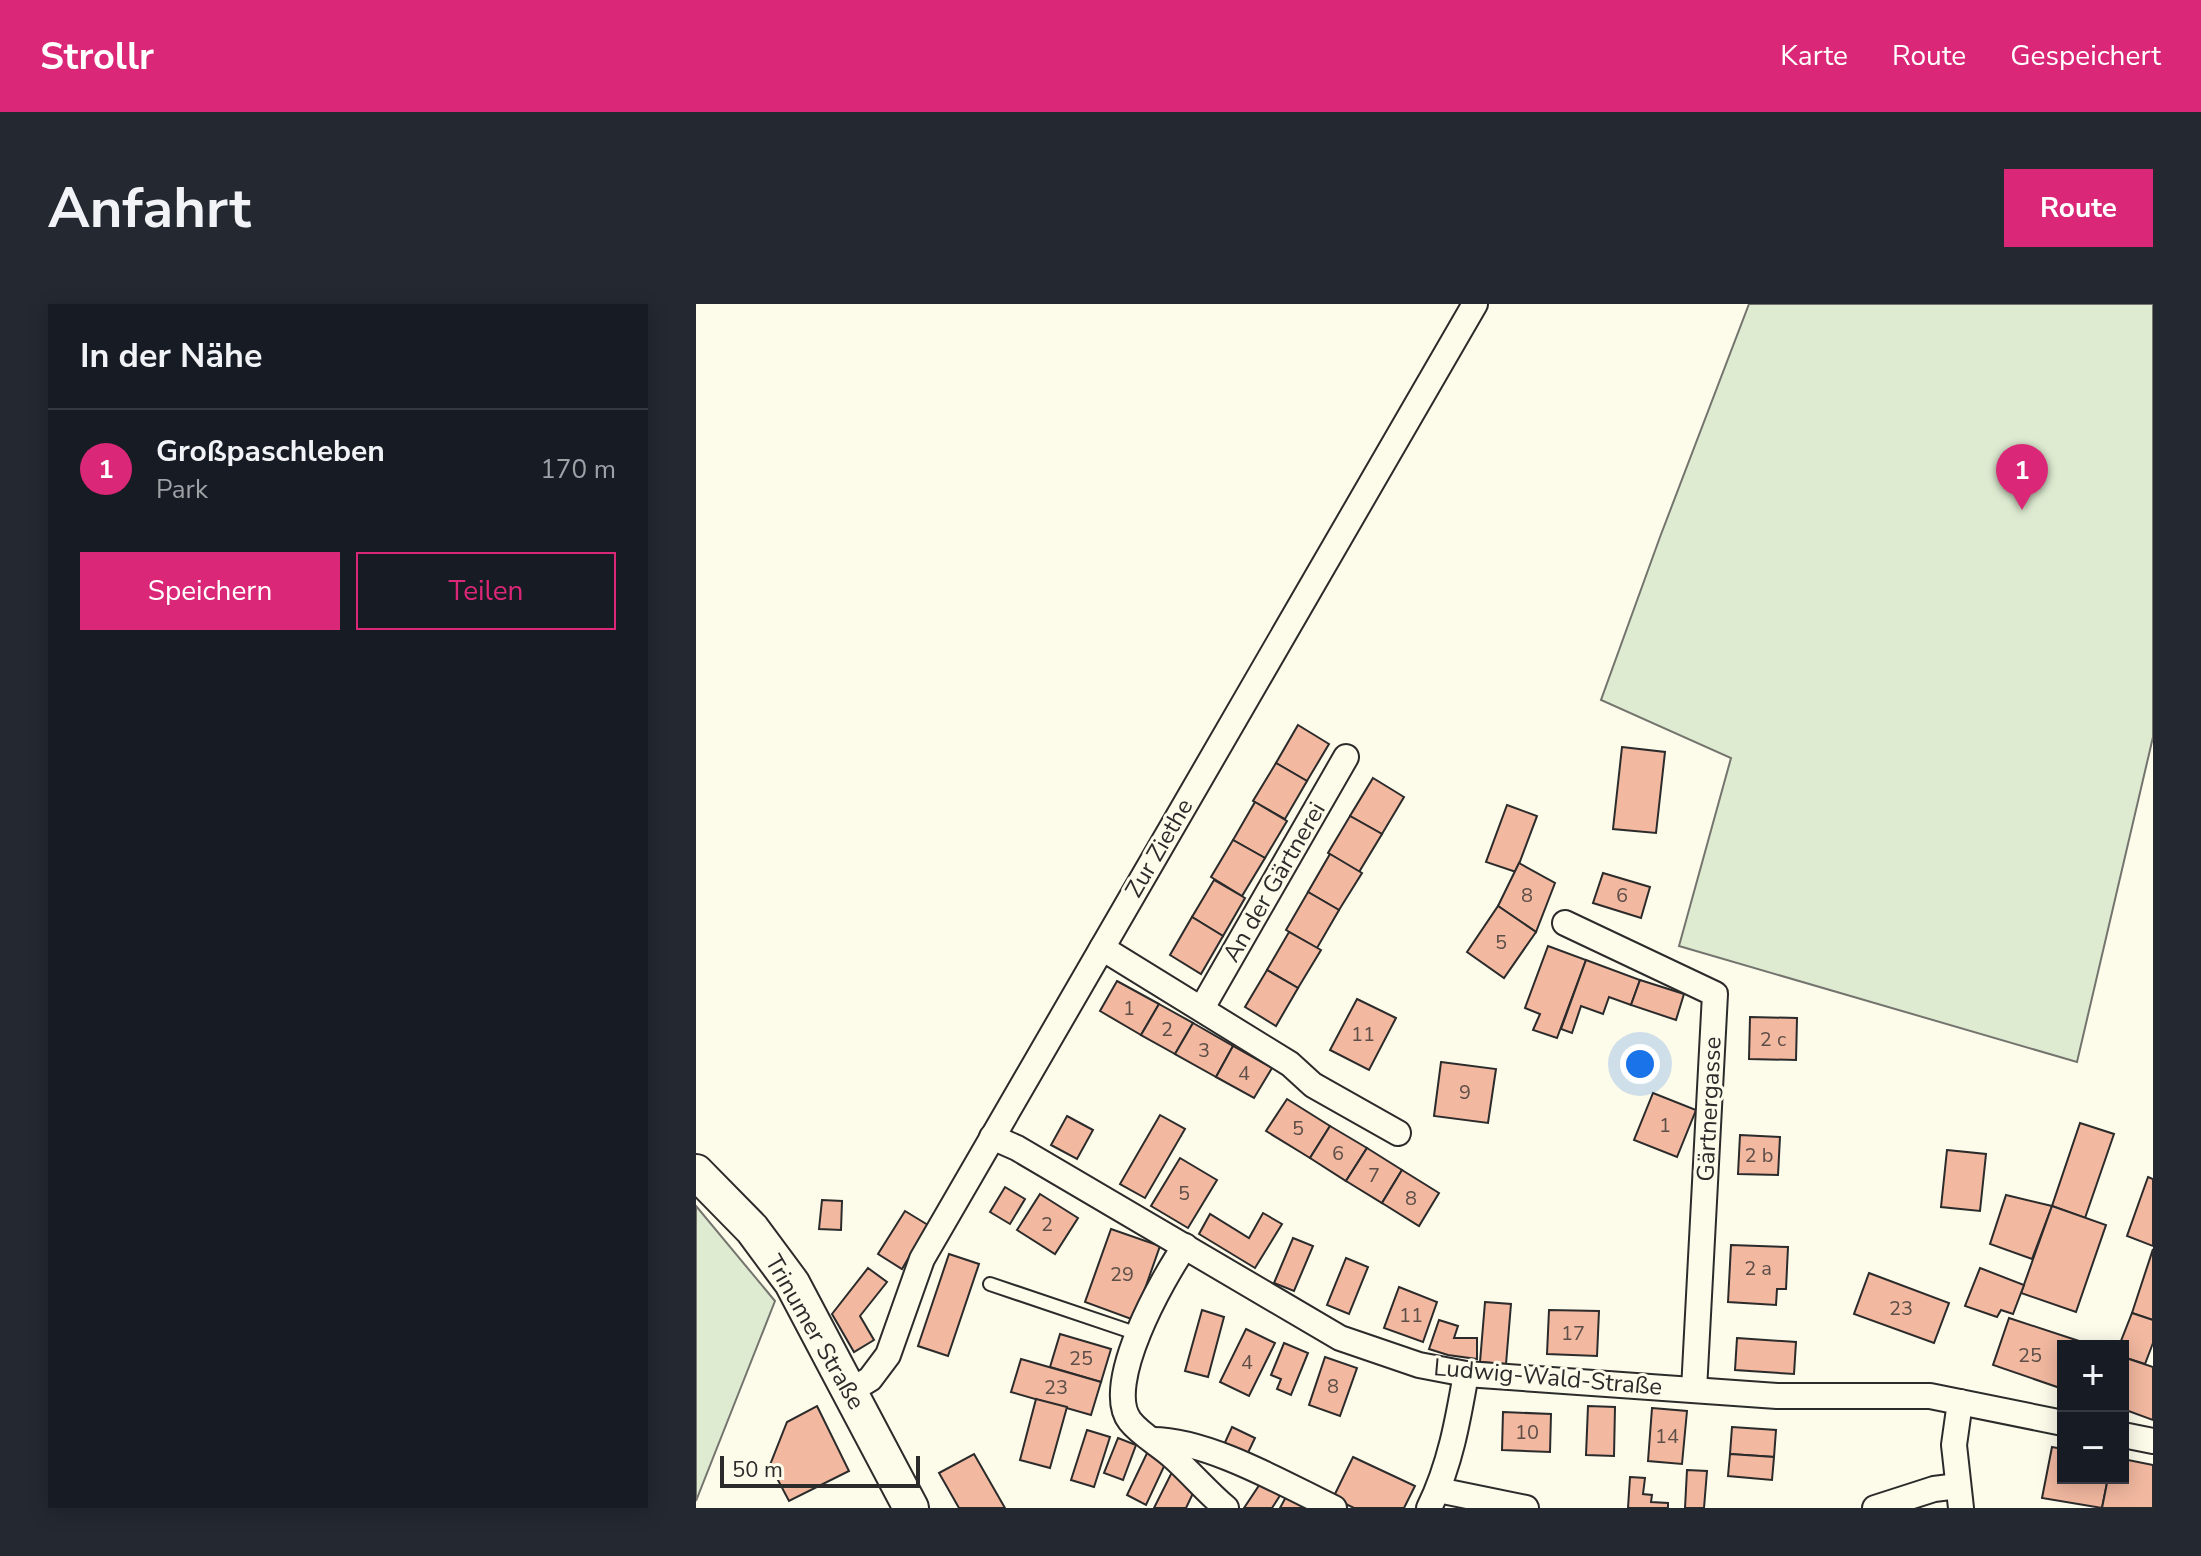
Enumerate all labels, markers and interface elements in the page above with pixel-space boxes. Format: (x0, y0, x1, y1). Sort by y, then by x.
text: Strollr (40, 31, 154, 82)
text: Karte (1780, 37, 1848, 75)
text: Route (1892, 37, 1966, 75)
text: Gespeichert (2010, 37, 2161, 75)
button: Route (2004, 169, 2153, 247)
text: Anfahrt (48, 170, 251, 247)
text: In der Nähe (80, 333, 262, 379)
text: Großpaschleben (156, 431, 385, 472)
pin: 1 (1996, 444, 2048, 510)
text: 1 (98, 452, 114, 487)
text: 170 m (540, 452, 616, 487)
text: Park (156, 472, 208, 507)
button: Speichern (80, 552, 340, 630)
button: Teilen (356, 552, 616, 630)
street label: Zur Ziethe (1118, 793, 1200, 903)
street label: An der Gärtnerei (1215, 796, 1333, 968)
house number: 8 (1521, 882, 1533, 909)
house number: 6 (1616, 882, 1628, 909)
house number: 5 (1495, 929, 1507, 956)
house number: 1 (1123, 995, 1135, 1022)
house number: 2 (1161, 1016, 1173, 1043)
house number: 11 (1351, 1021, 1375, 1048)
house number: 2 c (1760, 1026, 1786, 1053)
street label: Gärtnergasse (1689, 1036, 1729, 1182)
house number: 3 (1198, 1037, 1210, 1064)
your location (1620, 1044, 1660, 1084)
house number: 4 (1238, 1060, 1250, 1087)
house number: 9 (1459, 1079, 1471, 1106)
house number: 1 (1659, 1112, 1671, 1139)
house number: 5 (1292, 1115, 1304, 1142)
house number: 6 (1332, 1140, 1344, 1167)
house number: 2 b (1745, 1142, 1773, 1169)
house number: 7 (1368, 1162, 1380, 1189)
house number: 5 (1178, 1180, 1190, 1207)
house number: 8 (1405, 1185, 1417, 1212)
house number: 2 (1041, 1211, 1053, 1238)
street label: Trinumer Straße (758, 1249, 872, 1415)
house number: 2 a (1744, 1255, 1772, 1282)
house number: 29 (1110, 1261, 1134, 1288)
house number: 23 (1889, 1295, 1913, 1322)
house number: 11 (1399, 1302, 1423, 1329)
house number: 17 (1561, 1320, 1585, 1347)
map controls (2057, 1340, 2129, 1484)
button: + (2057, 1340, 2129, 1412)
house number: 25 (2018, 1342, 2042, 1369)
house number: 25 (1069, 1345, 1093, 1372)
house number: 4 (1241, 1349, 1253, 1376)
street label: Ludwig-Wald-Straße (1432, 1351, 1664, 1403)
house number: 8 (1327, 1373, 1339, 1400)
house number: 23 (1044, 1374, 1068, 1401)
button: − (2057, 1412, 2129, 1484)
house number: 10 (1515, 1419, 1539, 1446)
house number: 14 (1655, 1423, 1679, 1450)
scale bar (720, 1452, 920, 1488)
text: 50 m (732, 1455, 783, 1485)

